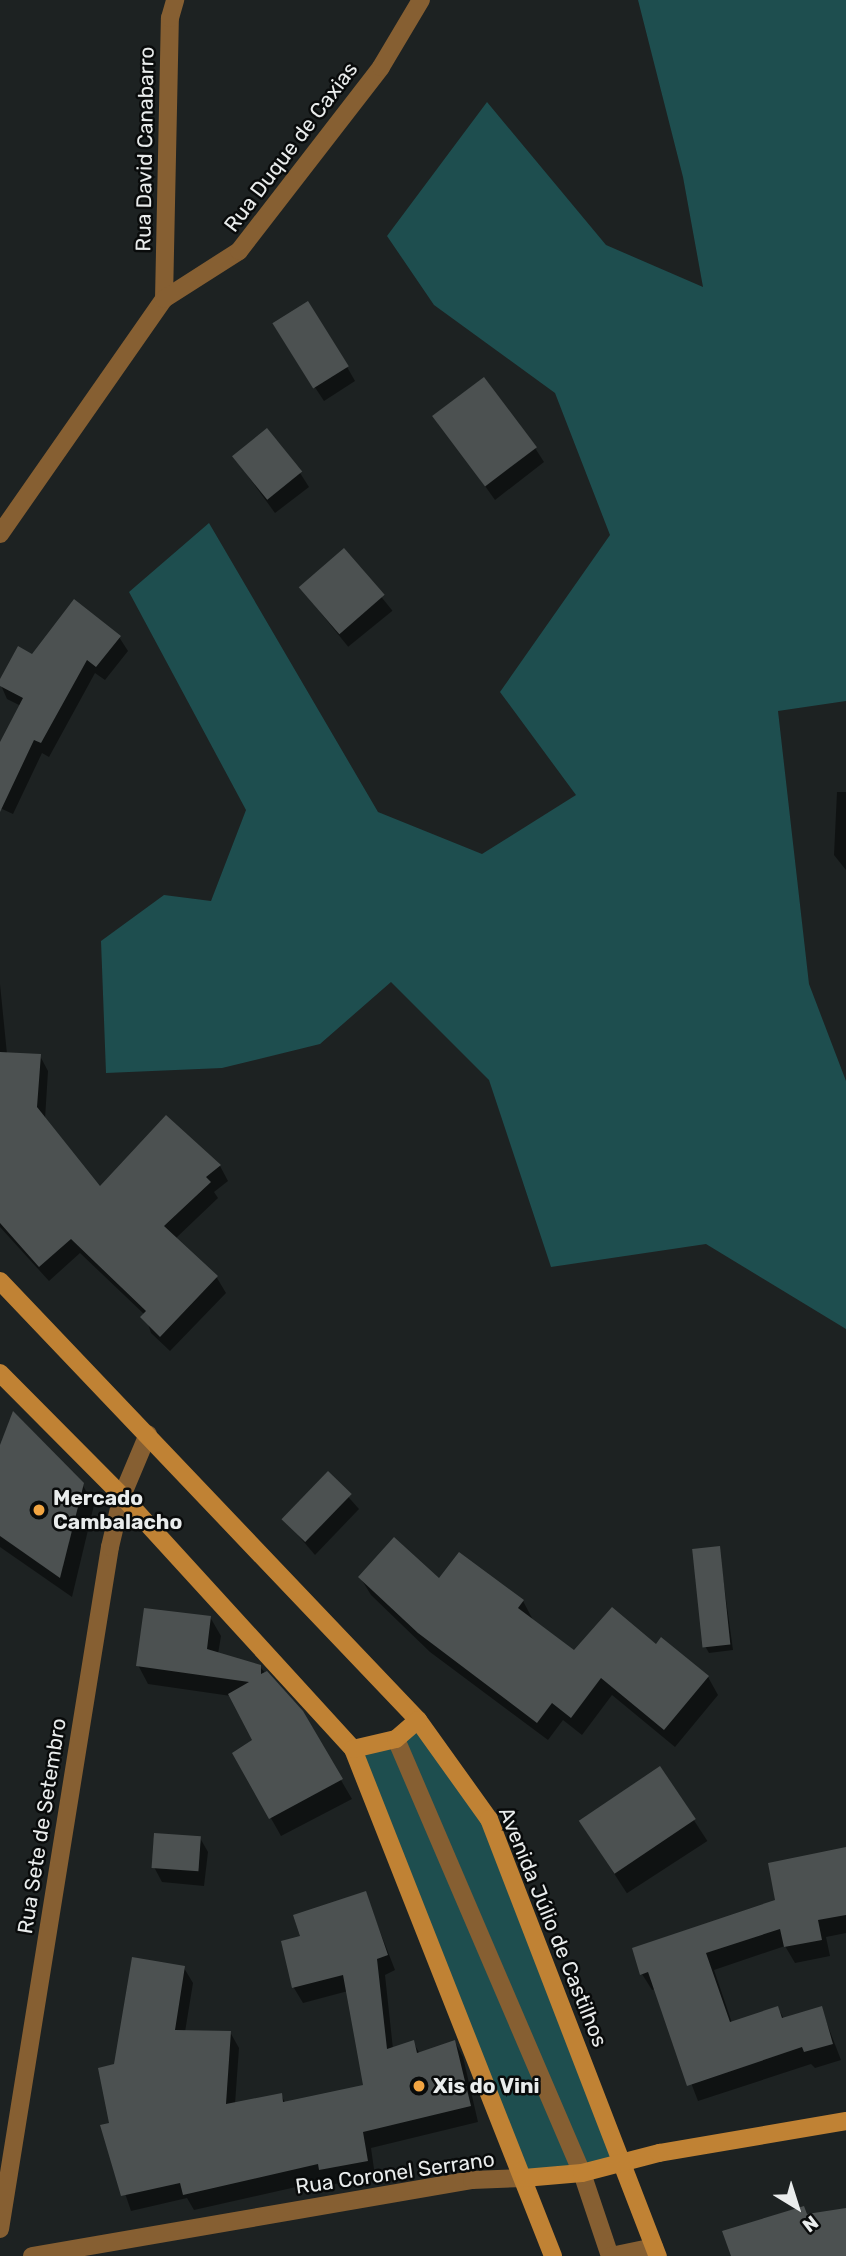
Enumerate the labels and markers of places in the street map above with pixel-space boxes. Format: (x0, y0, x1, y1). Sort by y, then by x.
place label: Mercado Cambalacho (53, 1485, 182, 1535)
marker: Mercado Cambalacho (31, 1502, 47, 1518)
place label: Xis do Vini (433, 2073, 540, 2099)
marker: Xis do Vini (411, 2078, 427, 2094)

